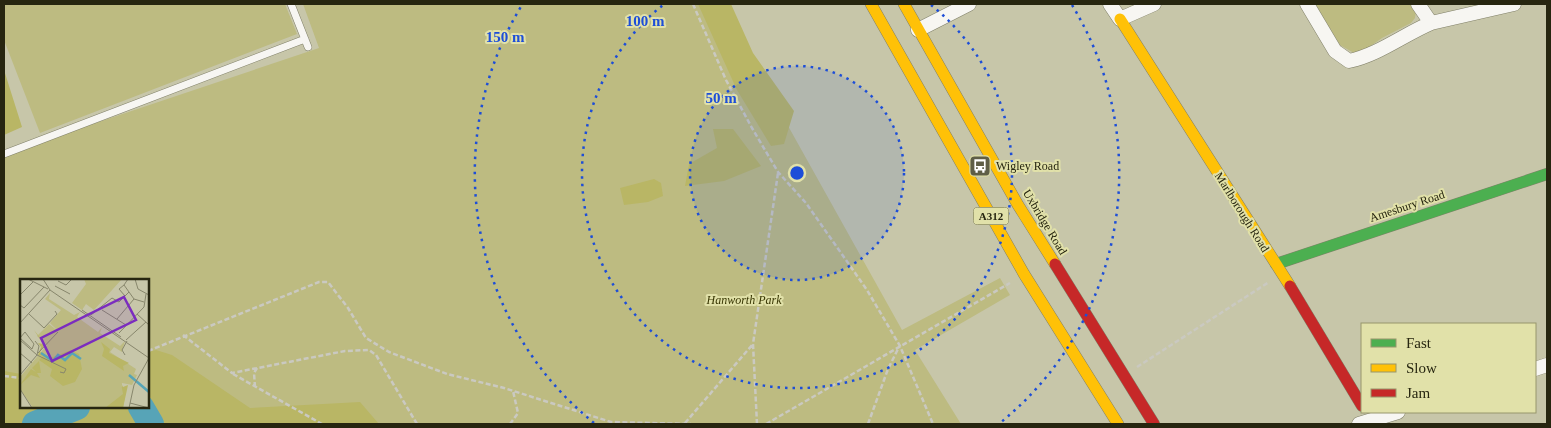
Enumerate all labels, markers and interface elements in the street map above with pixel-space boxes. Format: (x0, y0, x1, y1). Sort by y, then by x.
text: 100 m (626, 13, 665, 29)
text: 150 m (486, 29, 525, 45)
text: 50 m (705, 90, 737, 106)
bus stop icon: Wigley Road (968, 154, 992, 178)
place label: Wigley Road (996, 159, 1059, 173)
centre of rings (788, 164, 806, 182)
street label: Marlborough Road (1212, 169, 1272, 255)
street label: Uxbridge Road (1020, 187, 1070, 257)
street label: Amesbury Road (1368, 187, 1446, 225)
road number: A312 (974, 208, 1008, 225)
inset map (20, 279, 149, 408)
park label: Hanworth Park (706, 293, 782, 307)
legend (1361, 323, 1536, 413)
text: Fast (1406, 335, 1432, 351)
text: Slow (1406, 360, 1437, 376)
text: Jam (1406, 385, 1430, 401)

